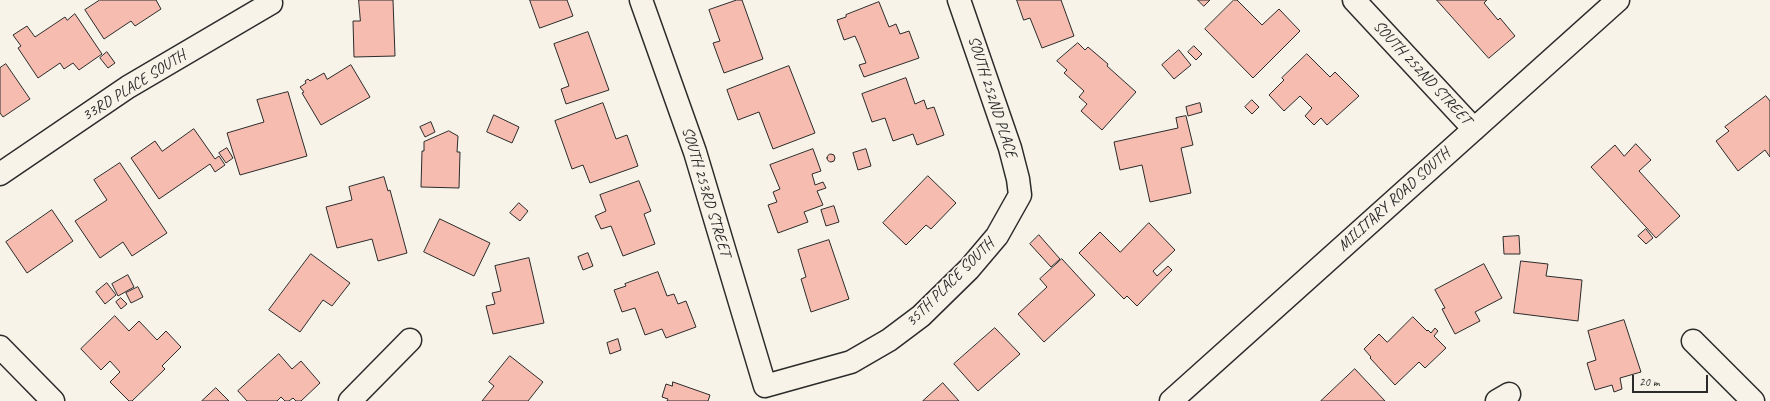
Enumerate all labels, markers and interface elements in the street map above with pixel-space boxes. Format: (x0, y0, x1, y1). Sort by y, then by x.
street label: SOUTH 252ND STREET (1369, 17, 1475, 129)
street label: SOUTH 252ND PLACE (963, 34, 1021, 160)
street label: 33RD PLACE SOUTH (79, 47, 189, 125)
street label: SOUTH 253RD STREET (677, 125, 735, 259)
street label: MILITARY ROAD SOUTH (1334, 145, 1454, 255)
street label: 35TH PLACE SOUTH (902, 235, 998, 331)
scale bar (1634, 367, 1710, 393)
text: 20 m (1639, 374, 1659, 390)

